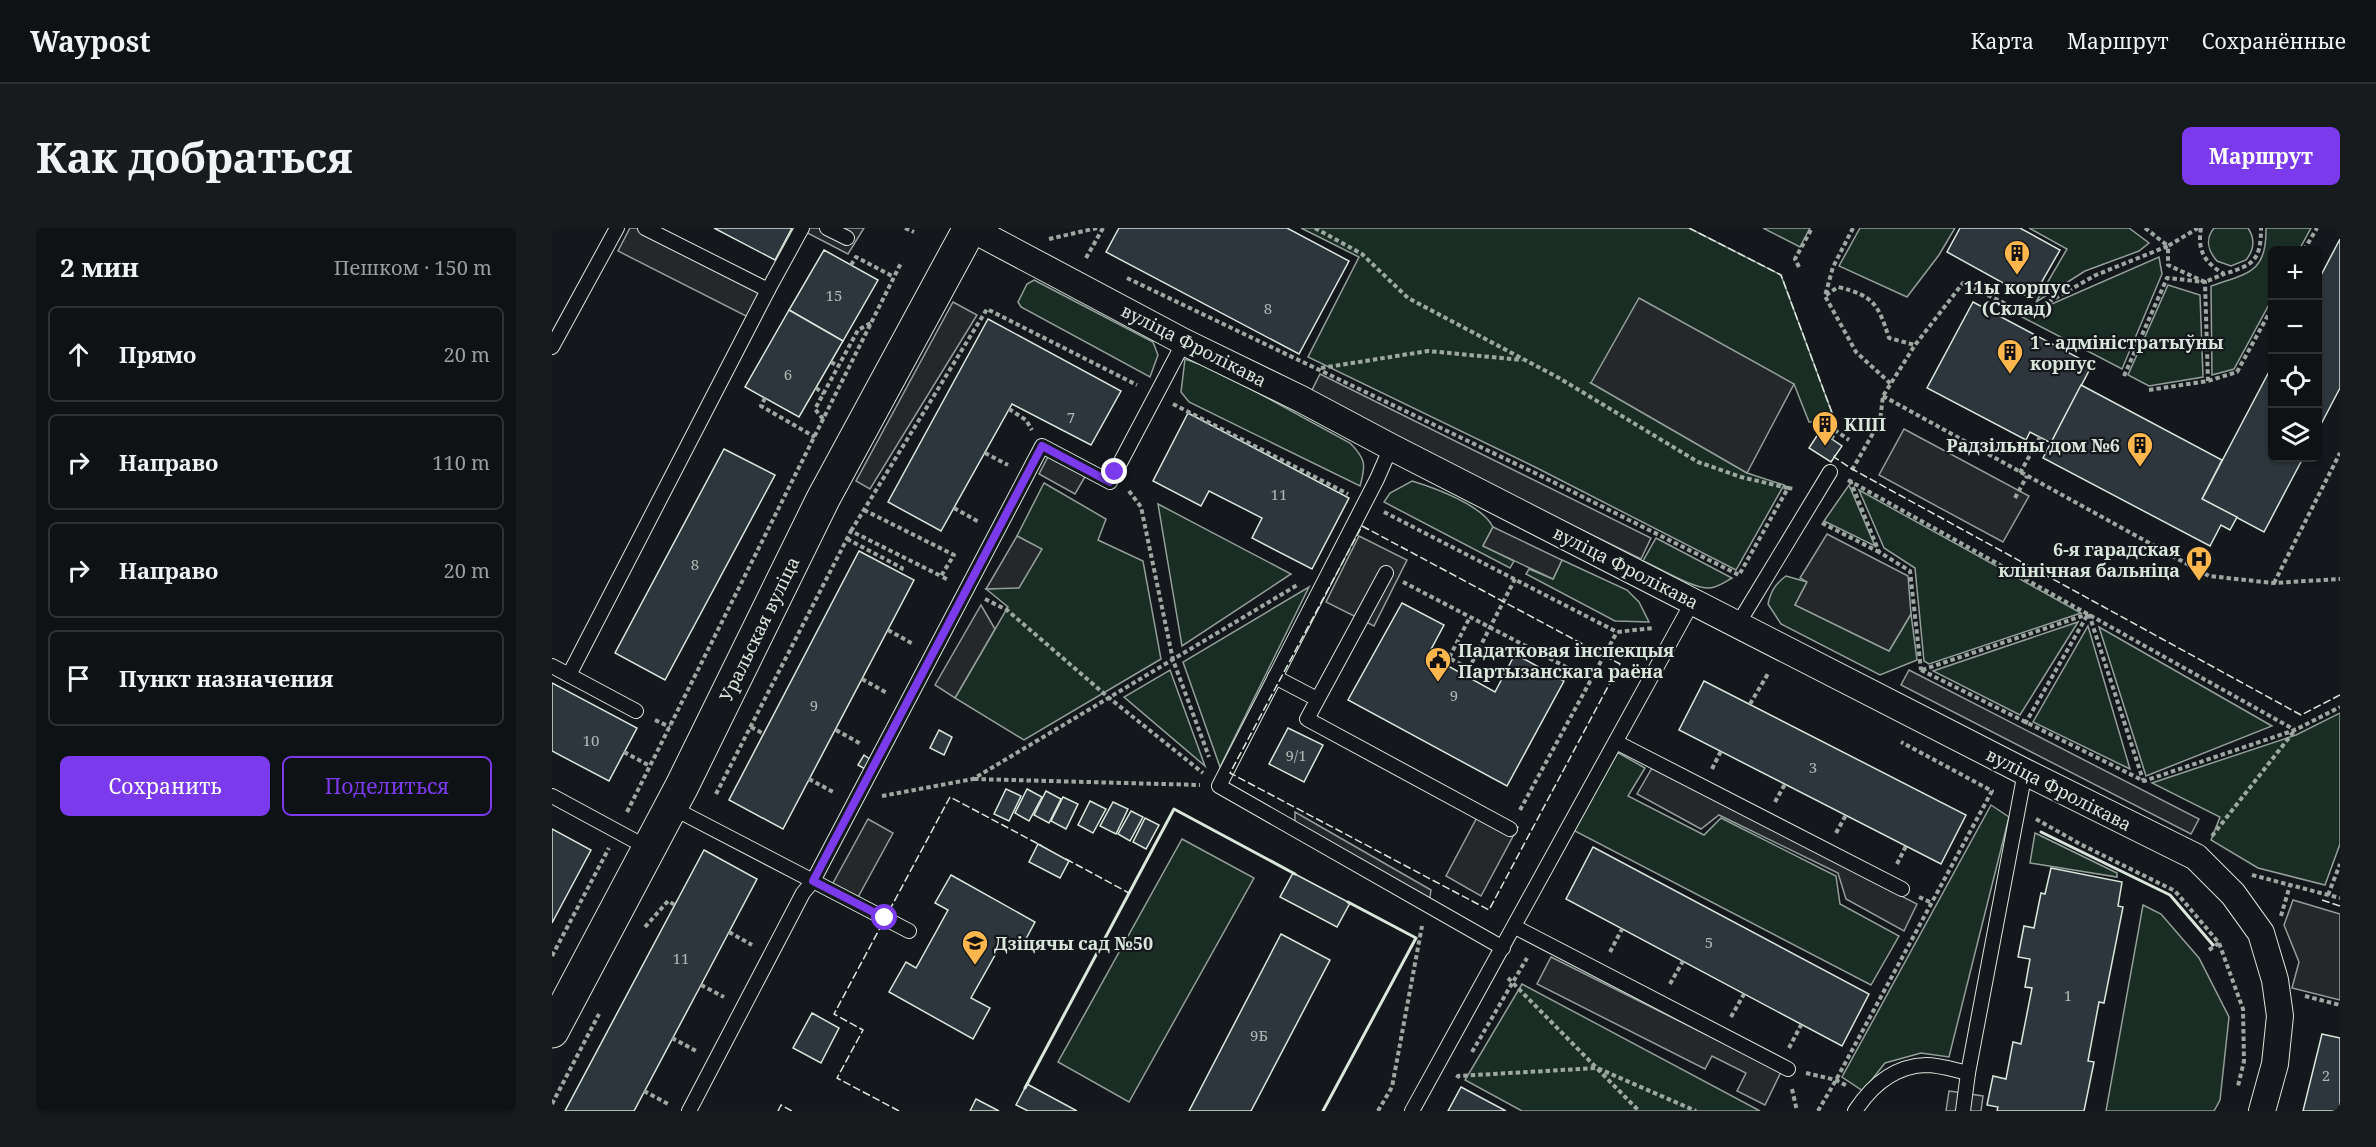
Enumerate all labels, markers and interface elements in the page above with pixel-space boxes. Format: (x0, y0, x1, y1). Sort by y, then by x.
text: Waypost (30, 22, 151, 60)
text: Карта (1971, 27, 2034, 55)
text: Маршрут (2067, 27, 2169, 55)
text: Сохранённые (2202, 27, 2346, 55)
button: Маршрут (2182, 127, 2340, 185)
text: Как добраться (36, 128, 353, 185)
building icon: 11ы корпус (Склад) (2002, 238, 2032, 276)
map controls (2268, 246, 2322, 462)
button: + (2268, 246, 2322, 300)
text: 2 мин (60, 249, 139, 285)
text: Пешком · 150 m (334, 254, 492, 281)
place label: 11ы корпус (Склад) (1964, 275, 2070, 320)
house number: 15 (826, 285, 842, 305)
street label: вуліца Фролікава (1117, 298, 1271, 392)
house number: 8 (1264, 298, 1272, 318)
button: − (2268, 300, 2322, 354)
place label: 1 - адміністратыўны корпус (2030, 330, 2224, 375)
building icon: 1 - адміністратыўны корпус (1995, 337, 2025, 375)
icon: ahead (62, 338, 95, 371)
text: Прямо (119, 339, 196, 369)
text: 20 m (444, 341, 490, 368)
button: locate (2268, 354, 2322, 408)
house number: 6 (784, 364, 792, 384)
house number: 7 (1067, 407, 1075, 427)
button: layers (2268, 408, 2322, 462)
building icon: КПП (1810, 409, 1840, 447)
place label: КПП (1844, 412, 1886, 436)
building icon: Радзільны дом №6 (2125, 430, 2155, 468)
place label: Радзільны дом №6 (1946, 433, 2120, 457)
icon: right (62, 446, 95, 479)
text: Направо (119, 447, 218, 477)
text: 110 m (432, 449, 490, 476)
route end (1101, 458, 1127, 484)
house number: 11 (1271, 484, 1287, 504)
street label: вуліца Фролікава (1549, 520, 1703, 614)
place label: 6-я гарадская клінічная бальніца (1998, 537, 2180, 582)
hospital icon: 6-я гарадская клінічная бальніца (2184, 544, 2214, 582)
street label: Уральская вуліца (713, 553, 805, 705)
icon: right (62, 554, 95, 587)
house number: 8 (691, 554, 699, 574)
text: Направо (119, 555, 218, 585)
text: 20 m (444, 557, 490, 584)
place label: Падатковая інспекцыя Партызанскага раёна (1458, 638, 1674, 683)
public building icon: Падатковая інспекцыя Партызанскага раёна (1423, 645, 1453, 683)
icon: arrive (62, 662, 95, 695)
text: Пункт назначения (119, 663, 333, 693)
house number: 9 (1450, 685, 1458, 705)
house number: 9 (810, 695, 818, 715)
house number: 10 (583, 730, 599, 750)
street label: вуліца Фролікава (1982, 742, 2136, 836)
house number: 9/1 (1285, 745, 1307, 765)
button: Сохранить (60, 756, 270, 816)
button: Поделиться (282, 756, 492, 816)
house number: 3 (1809, 757, 1817, 777)
route start (871, 904, 897, 930)
school or university icon: Дзіцячы сад №50 (960, 928, 990, 966)
place label: Дзіцячы сад №50 (994, 931, 1153, 955)
house number: 5 (1705, 932, 1713, 952)
house number: 11 (673, 948, 689, 968)
house number: 1 (2064, 985, 2072, 1005)
house number: 9Б (1250, 1025, 1268, 1045)
house number: 2 (2322, 1065, 2330, 1085)

